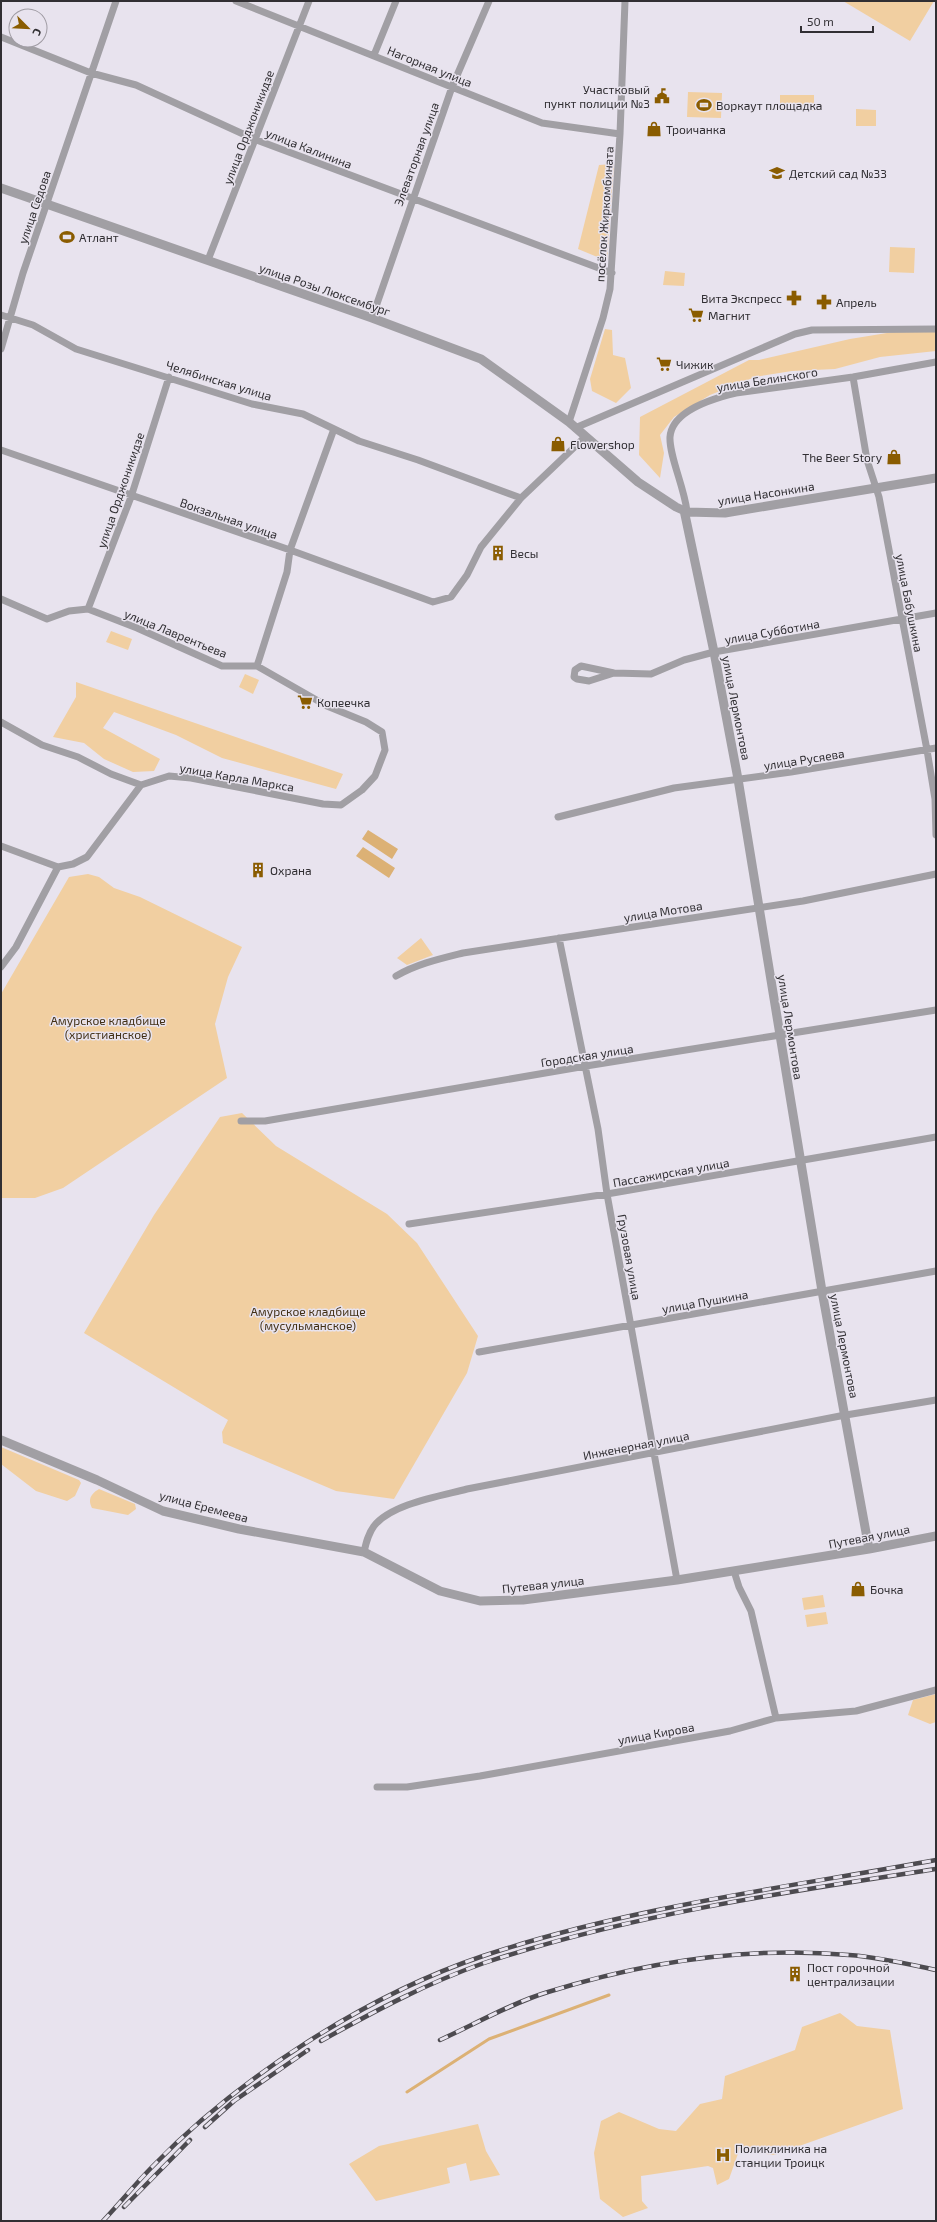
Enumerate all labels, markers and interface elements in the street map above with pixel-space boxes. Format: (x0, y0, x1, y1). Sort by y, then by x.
north arrow (8, 8, 48, 48)
scale bar (801, 8, 873, 34)
text: 50 m (807, 14, 834, 28)
text: С (30, 27, 45, 38)
street label: Нагорная улица (385, 43, 474, 90)
street label: улица Орджоникидзе (220, 68, 277, 187)
place label: Участковый пункт полиции №3 (544, 82, 650, 111)
public building icon: Участковый пункт полиции №3 (653, 87, 671, 105)
sports icon: Воркаут площадка (695, 96, 713, 114)
place label: Воркаут площадка (716, 98, 822, 113)
street label: Элеваторная улица (391, 100, 442, 208)
shop icon: Троичанка (645, 120, 663, 138)
place label: Троичанка (666, 122, 726, 136)
street label: улица Калинина (263, 125, 354, 172)
street label: посёлок Жиркомбината (592, 146, 616, 282)
school or university icon: Детский сад №33 (768, 164, 786, 182)
place label: Детский сад №33 (789, 166, 887, 180)
street label: улица Седова (15, 169, 54, 246)
sports icon: Атлант (58, 228, 76, 246)
place label: Атлант (79, 230, 119, 244)
street label: улица Розы Люксембург (257, 260, 393, 319)
pharmacy icon: Вита Экспресс (785, 289, 803, 307)
place label: Вита Экспресс (701, 291, 782, 305)
pharmacy icon: Апрель (815, 293, 833, 311)
place label: Апрель (836, 295, 877, 309)
supermarket icon: Магнит (687, 306, 705, 324)
place label: Магнит (708, 308, 751, 322)
supermarket icon: Чижик (655, 355, 673, 373)
street label: Челябинская улица (164, 357, 274, 404)
place label: Чижик (676, 357, 714, 371)
street label: улица Белинского (716, 364, 819, 395)
street label: улица Орджоникидзе (94, 430, 147, 550)
shop icon: Flowershop (549, 435, 567, 453)
place label: Flowershop (570, 437, 635, 451)
shop icon: The Beer Story (885, 448, 903, 466)
place label: The Beer Story (802, 450, 883, 464)
street label: улица Насонкина (717, 478, 815, 509)
street label: Вокзальная улица (178, 495, 280, 542)
building icon: Весы (489, 544, 507, 562)
place label: Весы (510, 546, 538, 560)
street label: улица Бабушкина (893, 553, 926, 654)
street label: улица Лаврентьева (122, 606, 229, 661)
street label: улица Субботина (723, 616, 821, 647)
street label: улица Лермонтова (719, 655, 754, 762)
supermarket icon: Копеечка (296, 693, 314, 711)
place label: Копеечка (317, 695, 370, 709)
street label: улица Русяева (763, 746, 846, 773)
street label: улица Карла Маркса (178, 760, 295, 795)
building icon: Охрана (249, 861, 267, 879)
place label: Охрана (270, 863, 312, 877)
street label: улица Мотова (623, 898, 703, 925)
street label: улица Лермонтова (775, 973, 806, 1081)
park label: Амурское кладбище (христианское) (50, 1013, 166, 1041)
street label: Городская улица (540, 1041, 634, 1070)
street label: Пассажирская улица (612, 1155, 731, 1190)
street label: Грузовая улица (615, 1213, 644, 1301)
street label: улица Пушкина (661, 1287, 749, 1316)
street label: улица Лермонтова (827, 1293, 862, 1400)
park label: Амурское кладбище (мусульманское) (250, 1304, 366, 1333)
street label: Инженерная улица (582, 1428, 691, 1463)
street label: улица Еремеева (158, 1487, 250, 1526)
street label: Путевая улица (827, 1521, 911, 1552)
street label: Путевая улица (501, 1573, 585, 1596)
shop icon: Бочка (849, 1580, 867, 1598)
place label: Бочка (870, 1582, 903, 1596)
street label: улица Кирова (617, 1719, 696, 1748)
place label: Пост горочной централизации (807, 1960, 895, 1988)
building icon: Пост горочной централизации (786, 1965, 804, 1983)
place label: Поликлиника на станции Троицк (735, 2141, 827, 2169)
hospital icon: Поликлиника на станции Троицк (714, 2146, 732, 2164)

